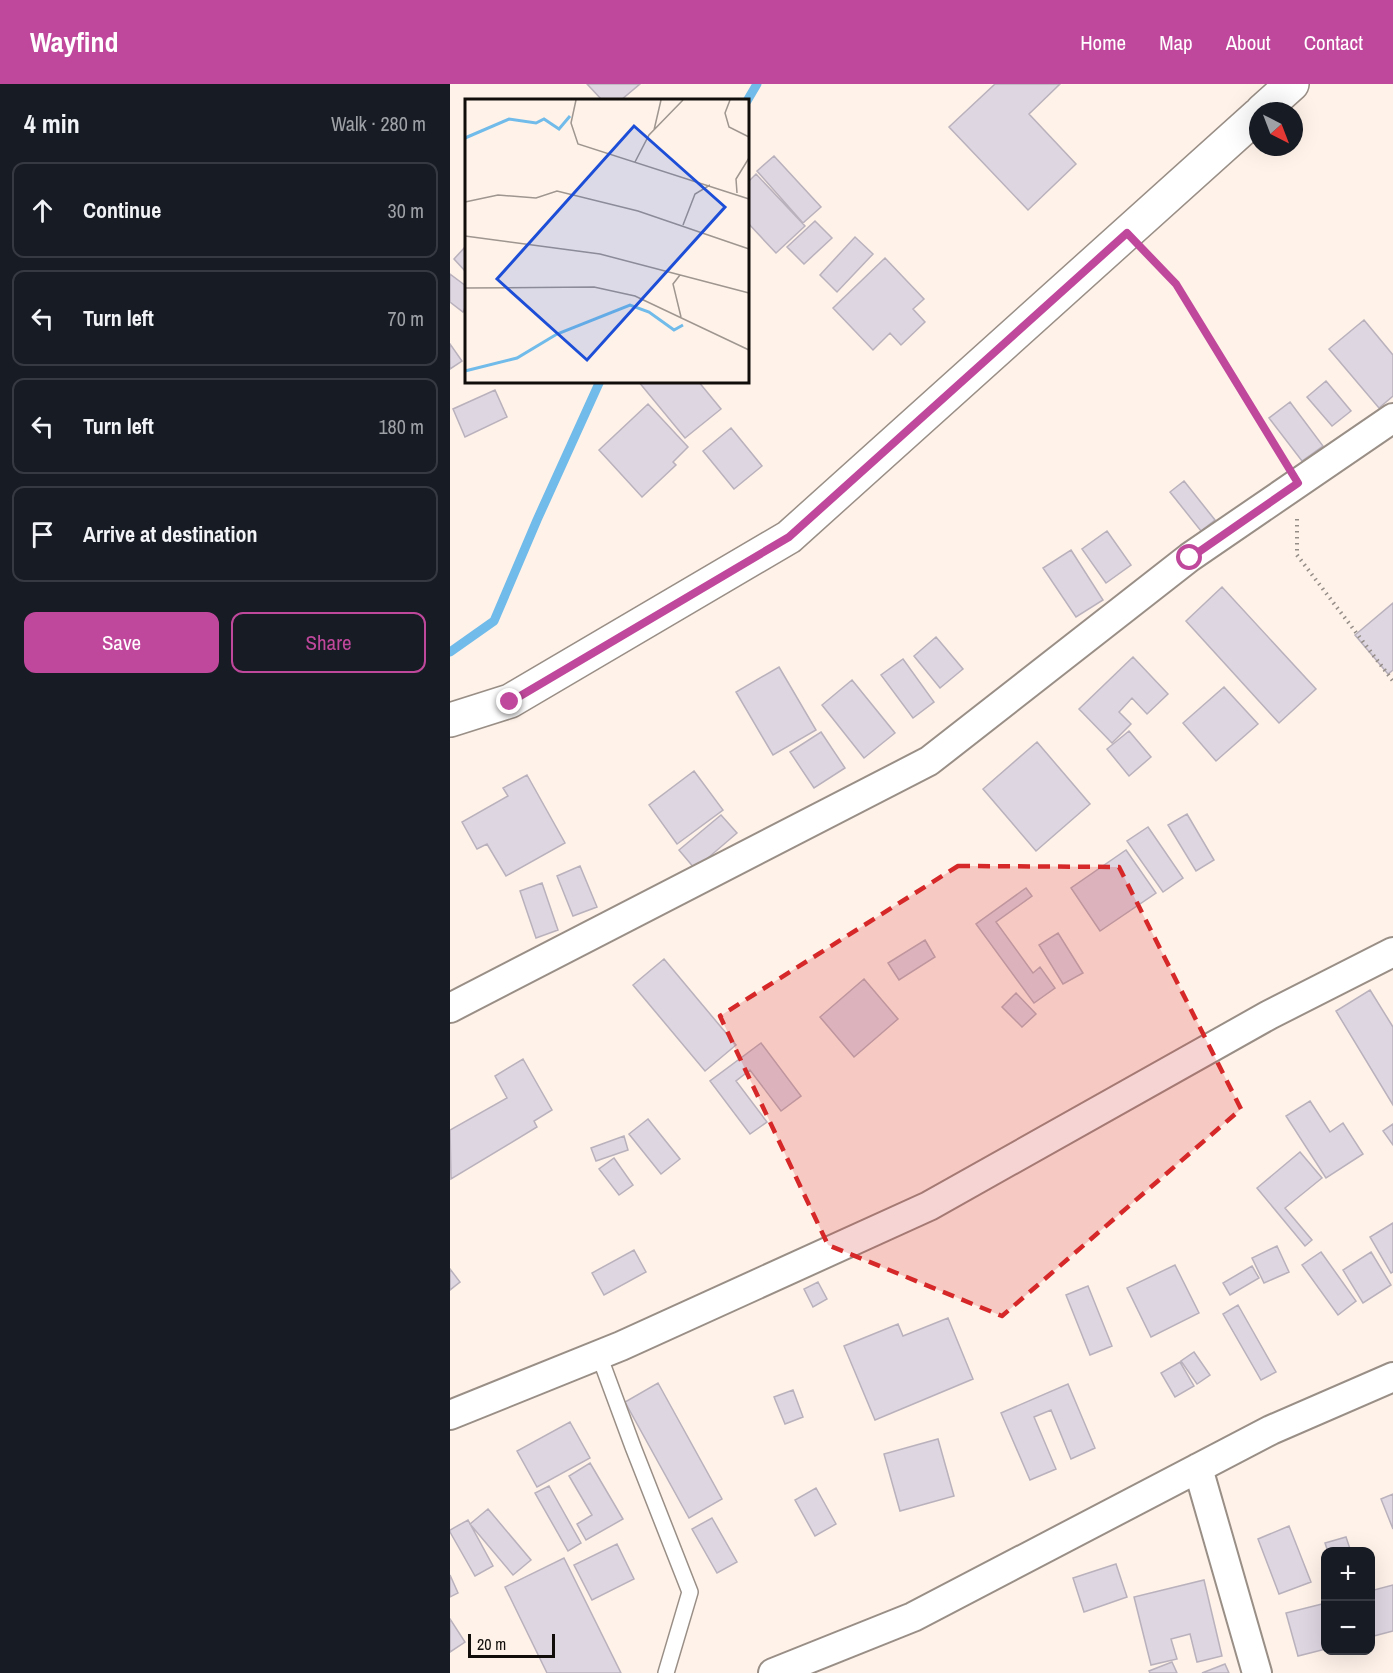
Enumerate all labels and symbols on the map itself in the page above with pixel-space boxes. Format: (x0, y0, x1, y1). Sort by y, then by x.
inset map (465, 99, 748, 382)
north arrow (1249, 102, 1303, 156)
route start (1176, 544, 1202, 570)
route end (496, 688, 522, 714)
scale bar (468, 1631, 555, 1658)

